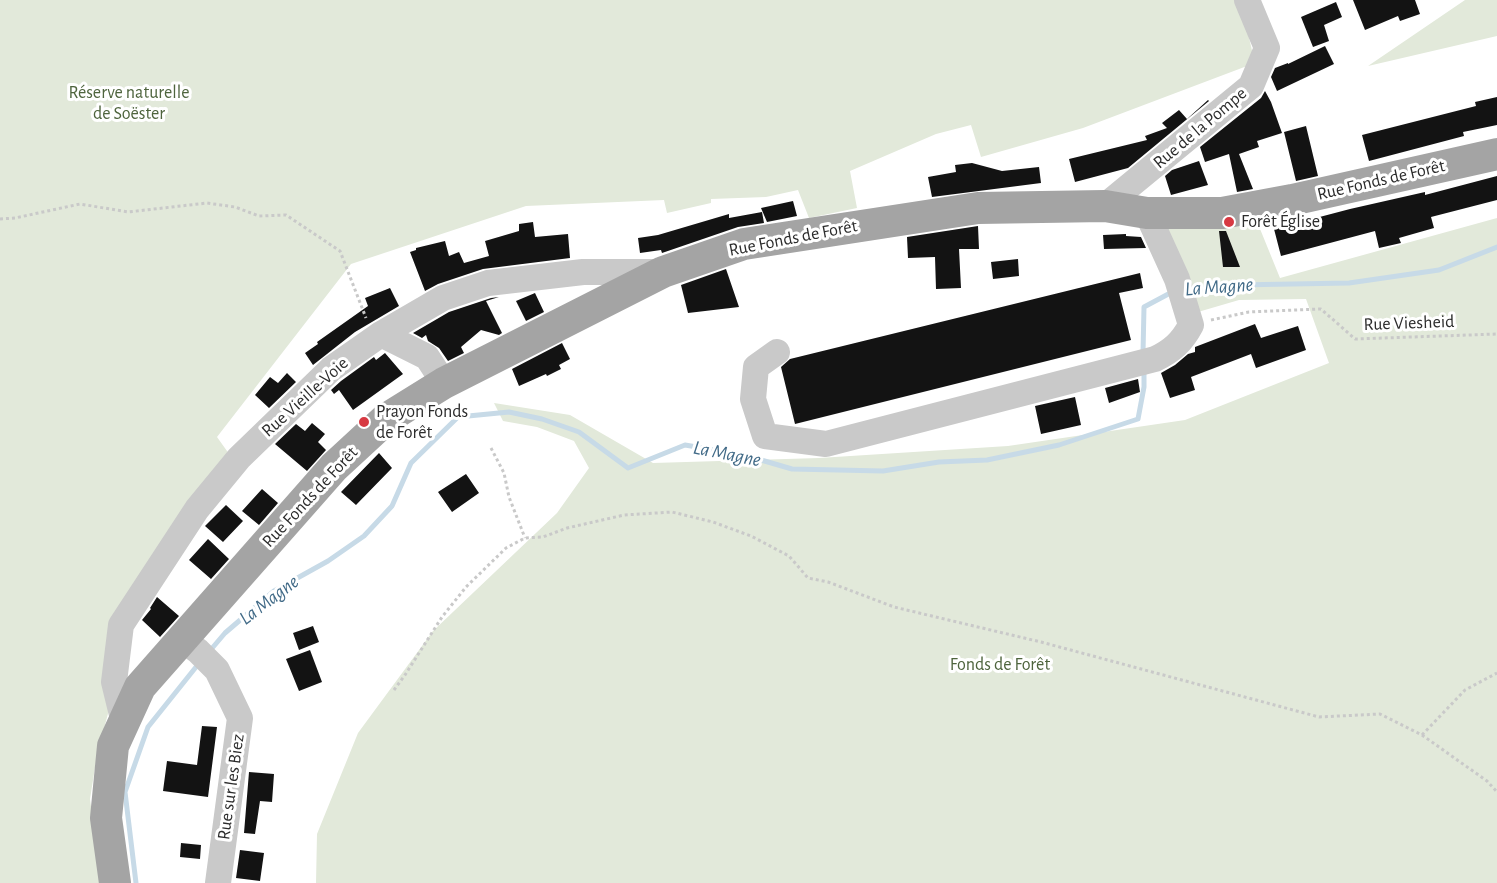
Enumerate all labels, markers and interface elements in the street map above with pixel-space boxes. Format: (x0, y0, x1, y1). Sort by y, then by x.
park label: Réserve naturelle de Soëster (69, 82, 189, 124)
street label: Rue de la Pompe (1149, 83, 1251, 173)
street label: Rue Fonds de Forêt (1315, 155, 1447, 205)
place label: Forêt Église (1241, 211, 1320, 233)
street label: Rue Fonds de Forêt (727, 215, 859, 261)
marker: Forêt Église (1222, 215, 1236, 229)
water label: La Magne (1184, 273, 1254, 301)
street label: Rue Viesheid (1363, 311, 1455, 335)
street label: Rue Vieille-Voie (257, 352, 353, 442)
place label: Prayon Fonds de Forêt (376, 401, 468, 444)
marker: Prayon Fonds de Forêt (357, 415, 371, 429)
water label: La Magne (691, 436, 763, 472)
street label: Rue Fonds de Forêt (258, 442, 362, 552)
water label: La Magne (234, 570, 304, 630)
park label: Fonds de Forêt (950, 654, 1050, 676)
street label: Rue sur les Biez (213, 733, 249, 841)

